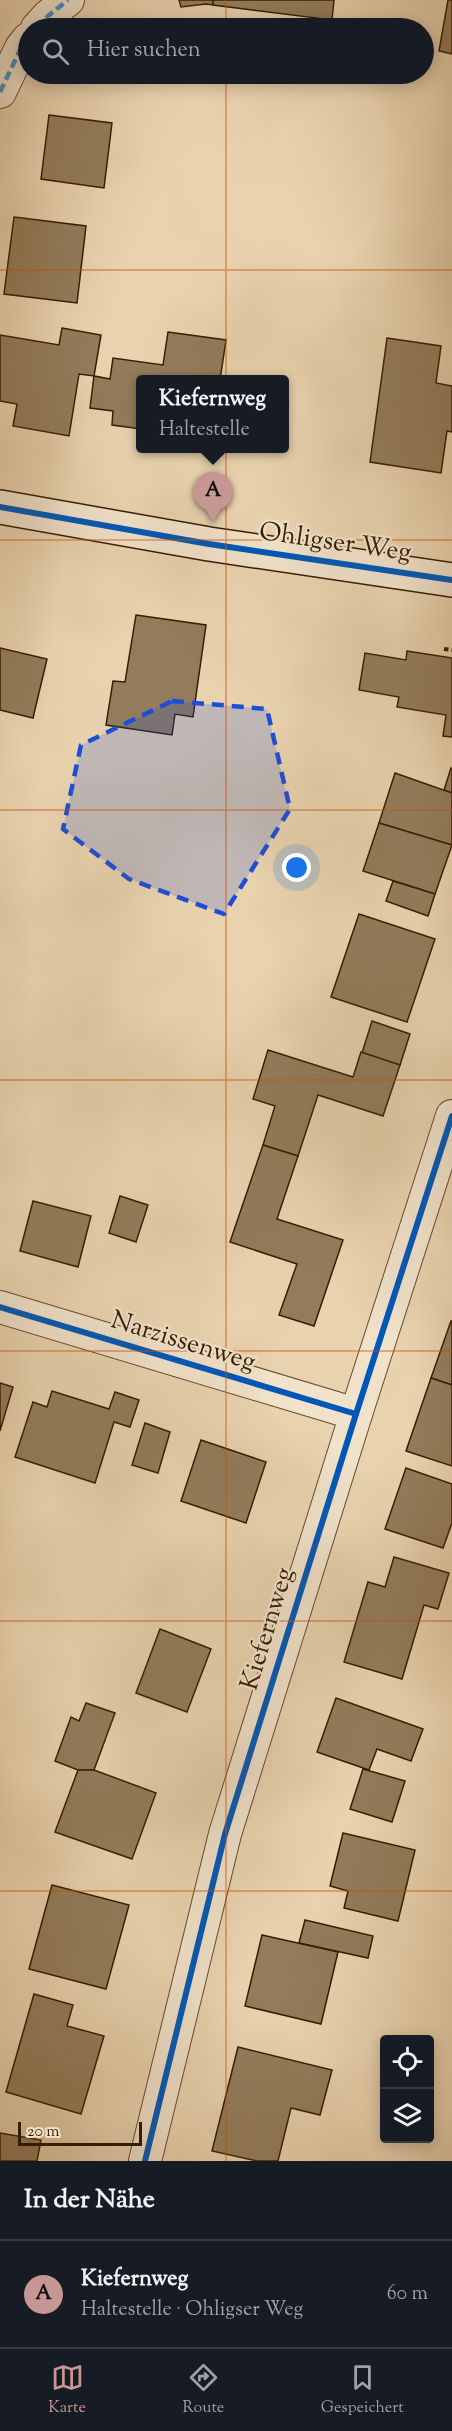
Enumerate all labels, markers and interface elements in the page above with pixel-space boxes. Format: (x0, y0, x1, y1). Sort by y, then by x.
search box (18, 18, 434, 84)
icon: search (39, 35, 72, 68)
text: Hier suchen (87, 35, 201, 67)
popup (136, 375, 289, 453)
text: Kiefernweg (159, 384, 266, 416)
text: Haltestelle (159, 416, 250, 445)
pin: A (194, 472, 232, 522)
street label: Ohligser Weg (256, 514, 414, 572)
your location (282, 853, 311, 882)
street label: Narzissenweg (106, 1302, 260, 1382)
street label: Kiefernweg (232, 1563, 304, 1695)
map controls (380, 2035, 434, 2143)
button: locate (380, 2035, 434, 2089)
button: layers (380, 2089, 434, 2143)
scale bar (18, 2119, 142, 2146)
text: 20 m (27, 2121, 60, 2144)
text: In der Nähe (24, 2182, 155, 2219)
text: Kiefernweg (81, 2264, 188, 2296)
text: A (35, 2280, 52, 2309)
text: 60 m (387, 2280, 428, 2309)
text: Haltestelle · Ohligser Weg (81, 2296, 303, 2325)
tab: Karte (48, 2361, 86, 2420)
tab: Route (182, 2361, 224, 2420)
tab: Gespeichert (321, 2361, 404, 2420)

